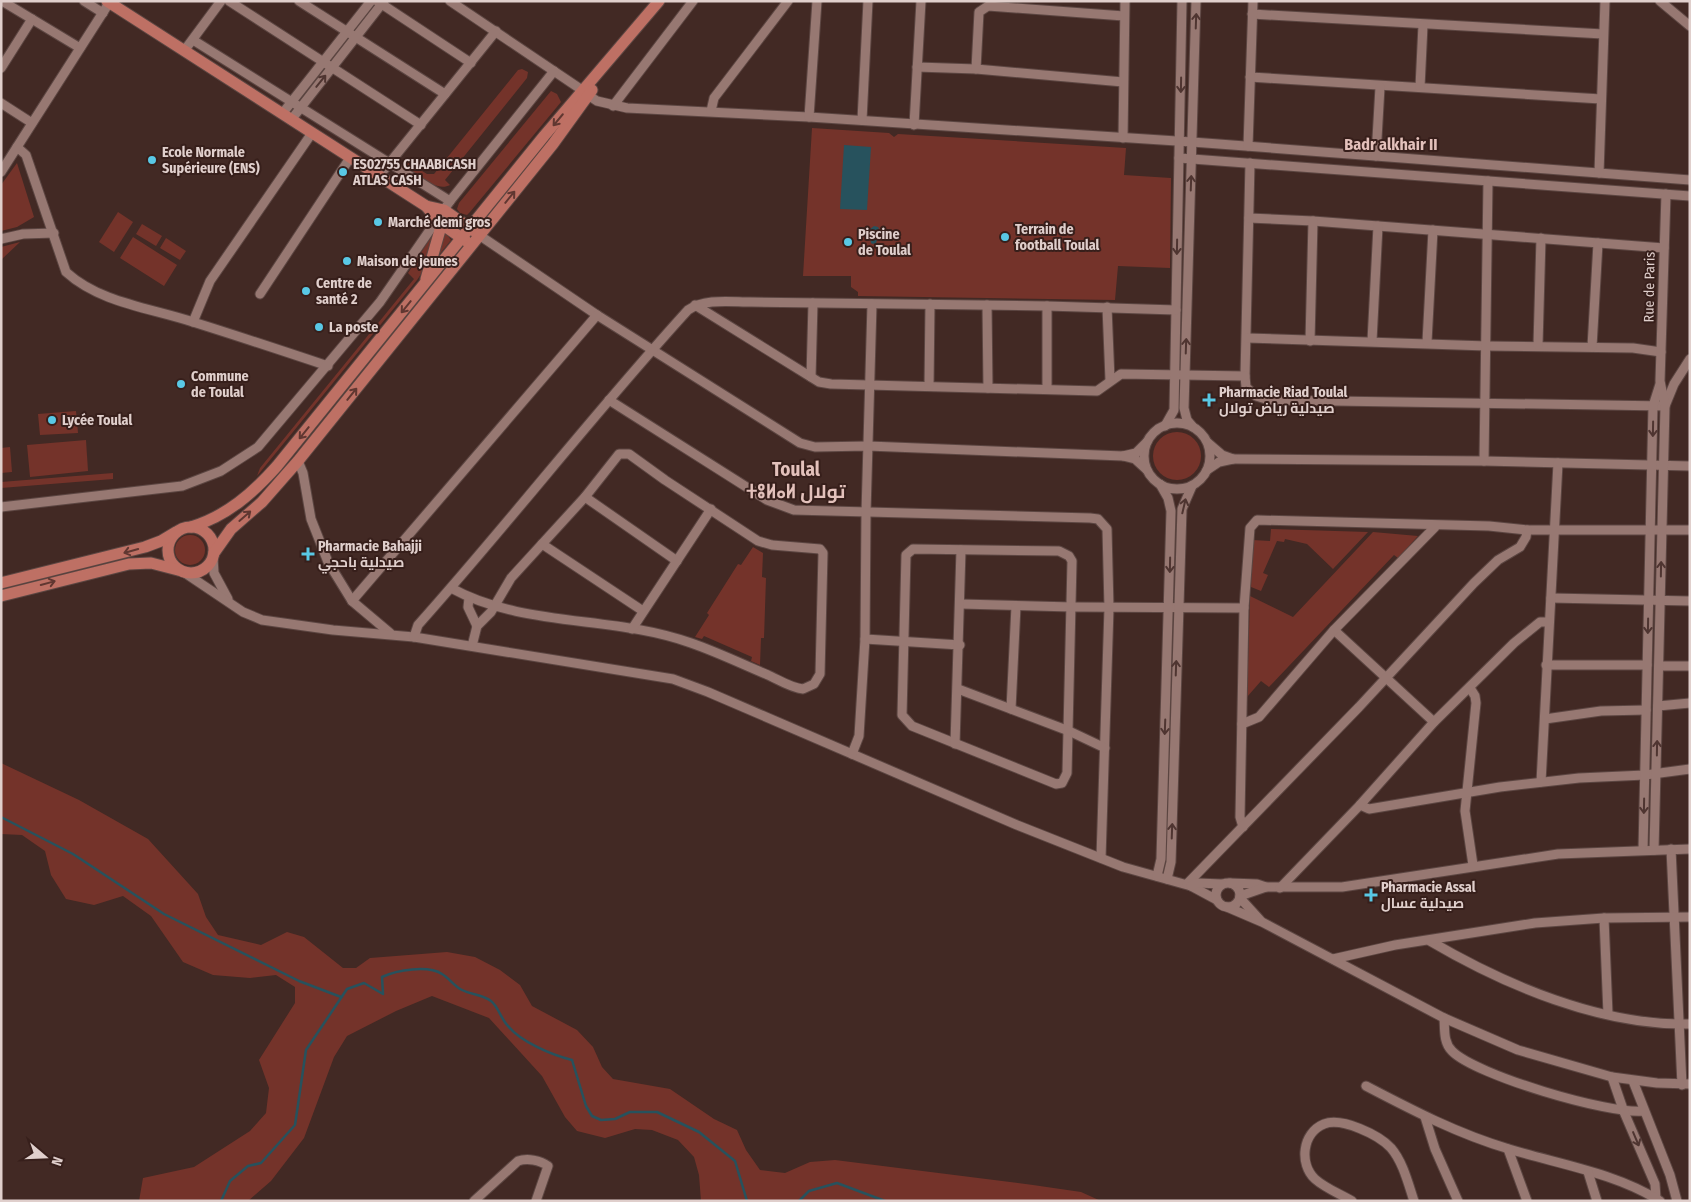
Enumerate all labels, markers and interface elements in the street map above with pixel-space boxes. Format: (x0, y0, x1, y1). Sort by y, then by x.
one-way arrow (1191, 13, 1201, 30)
one-way arrow (315, 75, 326, 88)
one-way arrow (1176, 76, 1186, 93)
one-way arrow (552, 113, 564, 126)
district label: Badr alkhair II (1344, 135, 1438, 154)
place label: Ecole Normale Supérieure (ENS) (162, 144, 260, 177)
marker: Ecole Normale Supérieure (ENS) (146, 154, 158, 166)
place label: ES02755 CHAABICASH ATLAS CASH (352, 156, 476, 189)
marker: ES02755 CHAABICASH ATLAS CASH (337, 166, 349, 178)
one-way arrow (1186, 176, 1195, 192)
one-way arrow (504, 191, 515, 204)
place label: Marché demi gros (388, 214, 490, 231)
marker: Marché demi gros (372, 216, 384, 228)
place label: Terrain de football Toulal (1015, 221, 1100, 254)
place label: Piscine de Toulal (858, 226, 911, 259)
marker: Terrain de football Toulal (999, 231, 1011, 243)
marker: Piscine de Toulal (842, 236, 854, 248)
one-way arrow (1173, 239, 1182, 255)
street label: Rue de Paris (1640, 251, 1659, 323)
place label: Maison de jeunes (357, 253, 458, 270)
marker: Maison de jeunes (341, 255, 353, 267)
place label: Centre de santé 2 (316, 275, 372, 308)
marker: Centre de santé 2 (300, 285, 312, 297)
one-way arrow (401, 300, 412, 313)
place label: La poste (329, 319, 378, 336)
marker: La poste (313, 321, 325, 333)
one-way arrow (1181, 338, 1190, 354)
place label: Commune de Toulal (191, 368, 249, 401)
marker: Commune de Toulal (175, 378, 187, 390)
place label: Pharmacie Riad Toulal صيدلية رياض تولال (1219, 384, 1348, 417)
one-way arrow (347, 388, 358, 401)
marker: Pharmacie Riad Toulal صيدلية رياض تولال (1203, 394, 1215, 406)
place label: Lycée Toulal (62, 412, 132, 429)
marker: Lycée Toulal (46, 414, 58, 426)
one-way arrow (1648, 420, 1658, 437)
one-way arrow (298, 426, 309, 439)
district label: Toulal ⵜⵓⵍⴰⵍ تولال (747, 458, 846, 504)
one-way arrow (1180, 498, 1189, 514)
one-way arrow (239, 510, 252, 522)
place label: Pharmacie Bahajji صيدلية باحجي (318, 538, 422, 574)
one-way arrow (124, 547, 140, 556)
marker: Pharmacie Bahajji صيدلية باحجي (302, 548, 314, 560)
one-way arrow (1165, 556, 1175, 573)
one-way arrow (1656, 561, 1666, 577)
one-way arrow (40, 578, 56, 588)
one-way arrow (1643, 618, 1653, 634)
one-way arrow (1171, 660, 1181, 676)
one-way arrow (1161, 719, 1170, 735)
one-way arrow (1652, 741, 1661, 757)
one-way arrow (1639, 798, 1649, 814)
one-way arrow (1167, 823, 1177, 839)
place label: Pharmacie Assal صيدلية عسال (1381, 879, 1476, 912)
marker: Pharmacie Assal صيدلية عسال (1365, 889, 1377, 901)
one-way arrow (1631, 1131, 1641, 1146)
north arrow (20, 1132, 70, 1182)
text: N (47, 1154, 66, 1168)

